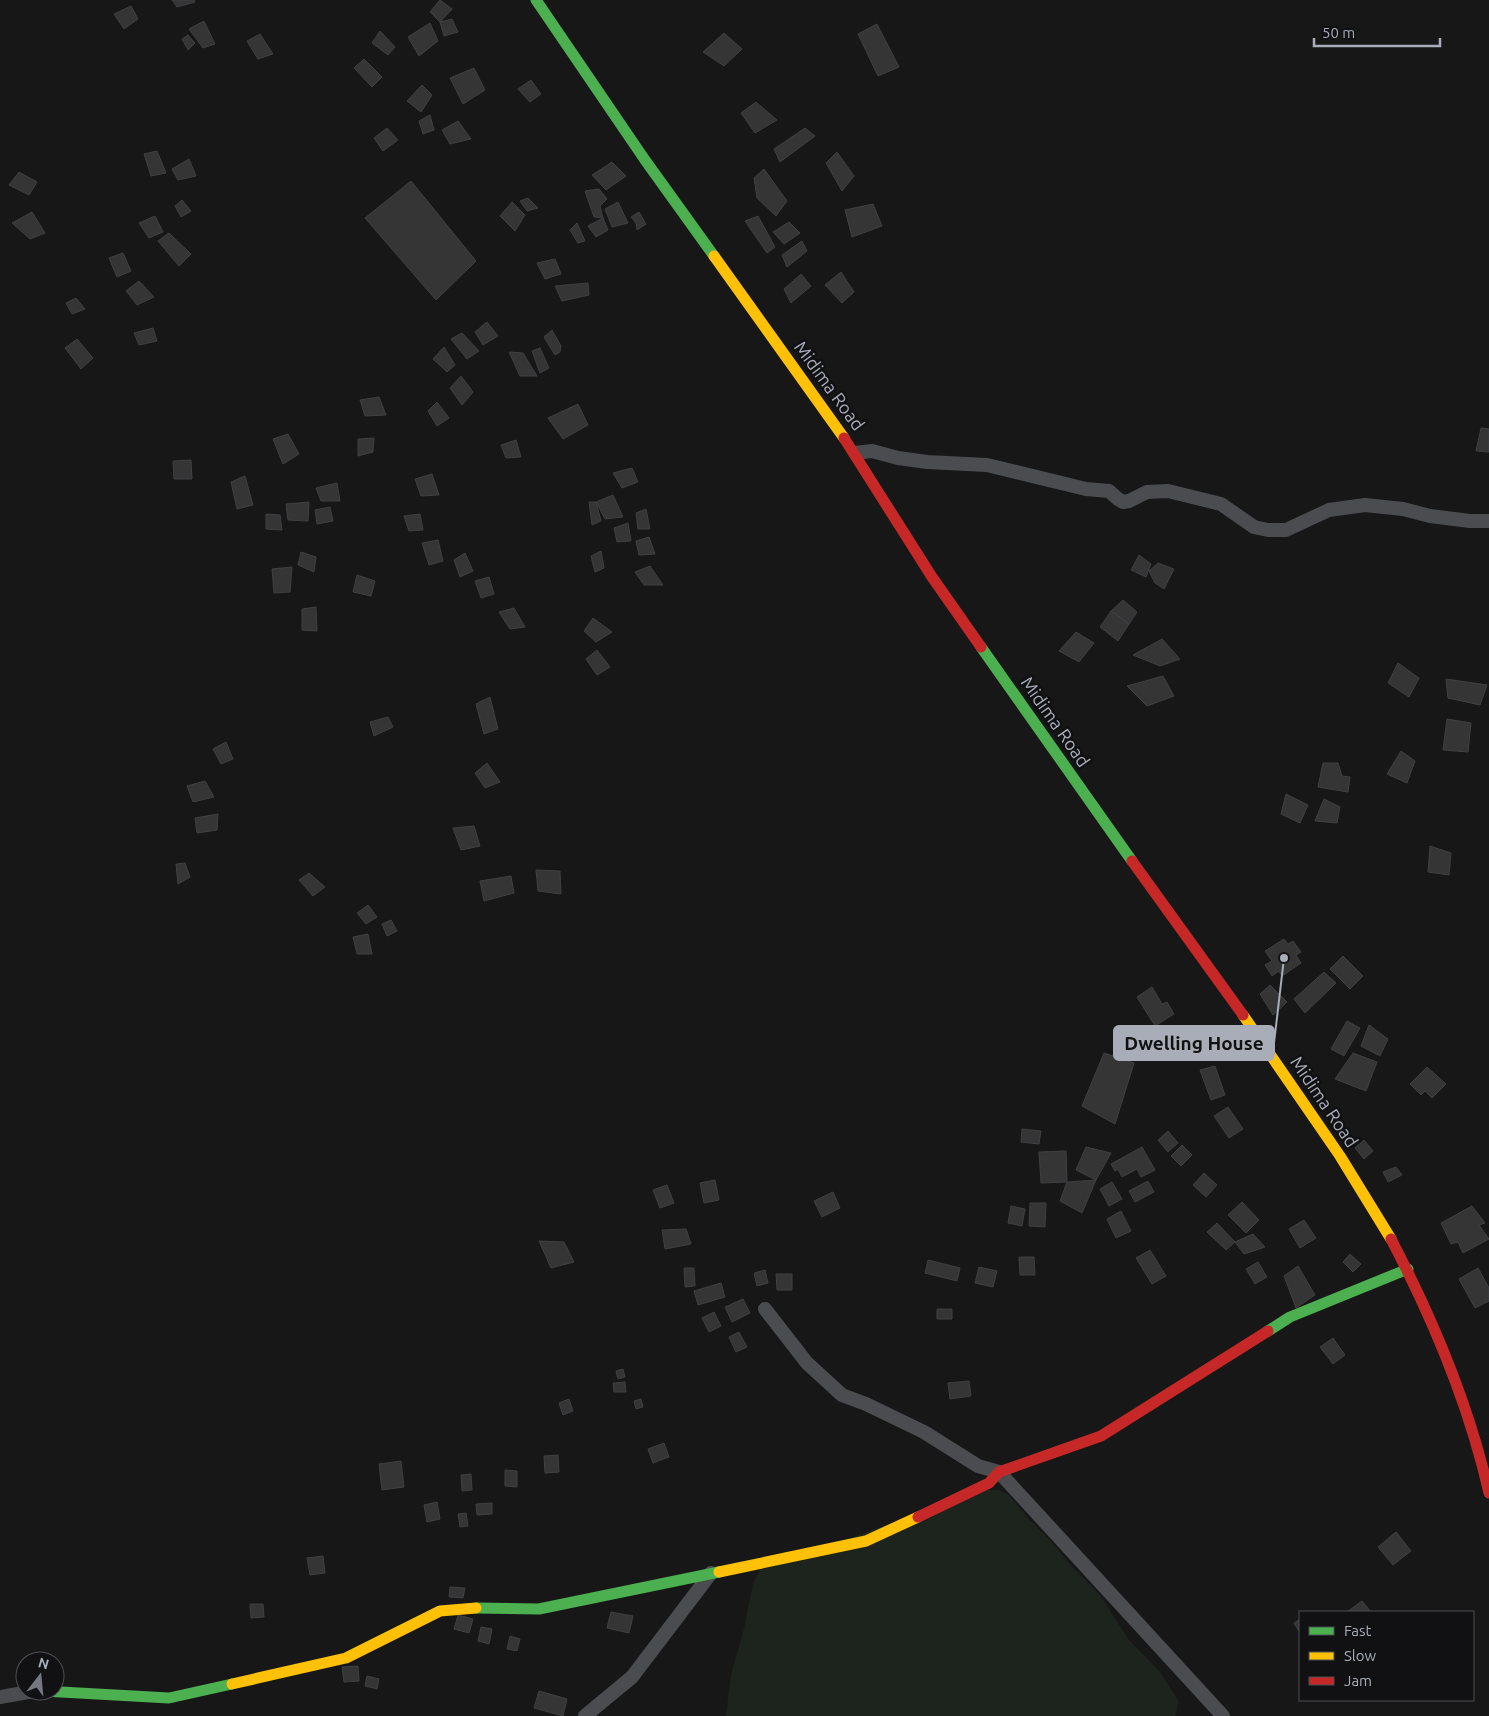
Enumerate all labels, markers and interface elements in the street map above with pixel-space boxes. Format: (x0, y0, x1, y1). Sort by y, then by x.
scale bar (1314, 15, 1440, 47)
text: 50 m (1322, 24, 1355, 41)
street label: Midima Road (791, 337, 869, 434)
street label: Midima Road (1017, 673, 1094, 770)
callout: Dwelling House (1114, 1026, 1274, 1060)
text: Dwelling House (1124, 1032, 1264, 1054)
street label: Midima Road (1287, 1052, 1363, 1151)
legend (1299, 1611, 1474, 1701)
text: Fast (1344, 1622, 1372, 1639)
text: Slow (1344, 1647, 1377, 1664)
north arrow (15, 1651, 65, 1701)
text: N (36, 1654, 51, 1673)
text: Jam (1344, 1672, 1372, 1689)

